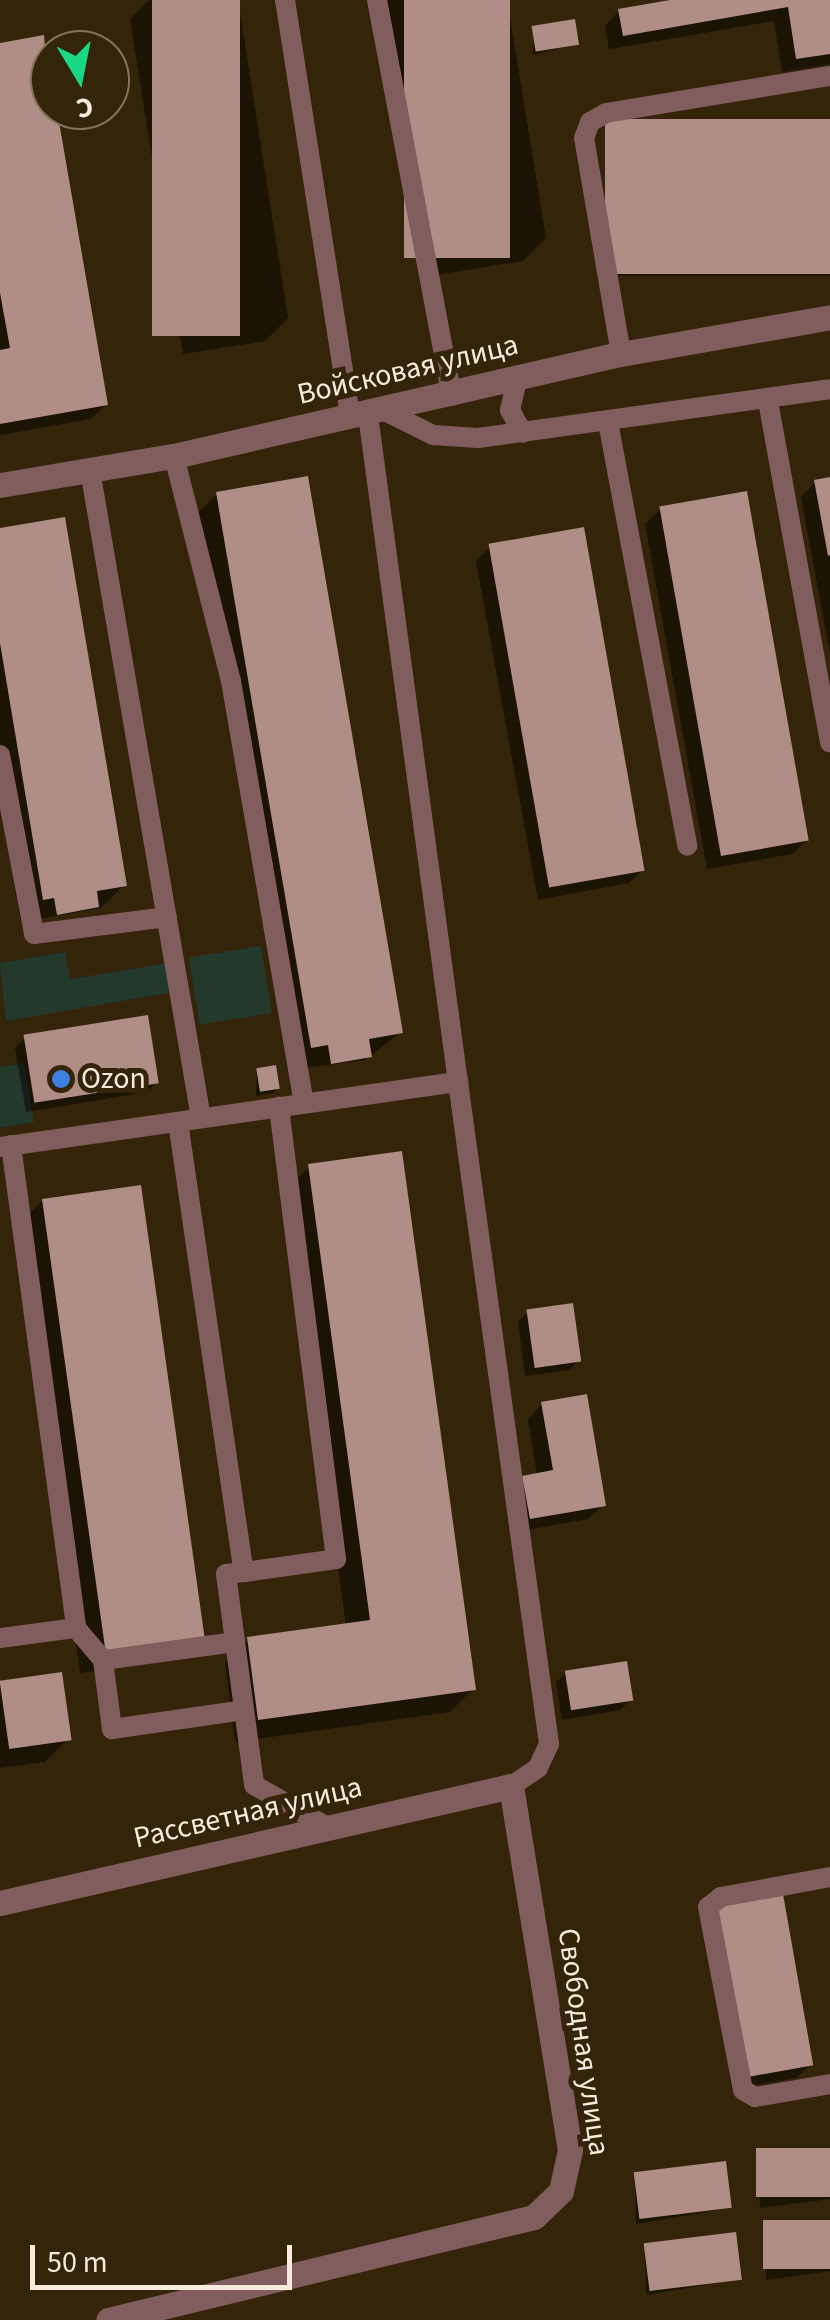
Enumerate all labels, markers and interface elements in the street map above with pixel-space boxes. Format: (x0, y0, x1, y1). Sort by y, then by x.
north arrow (30, 30, 130, 130)
text: С (73, 86, 96, 129)
street label: Войсковая улица (294, 327, 522, 413)
place label: Ozon (81, 1061, 146, 1097)
marker: Ozon (50, 1068, 72, 1090)
street label: Рассветная улица (130, 1769, 366, 1857)
street label: Свободная улица (549, 1926, 617, 2158)
scale bar (35, 2225, 298, 2287)
text: 50 m (47, 2241, 108, 2284)

